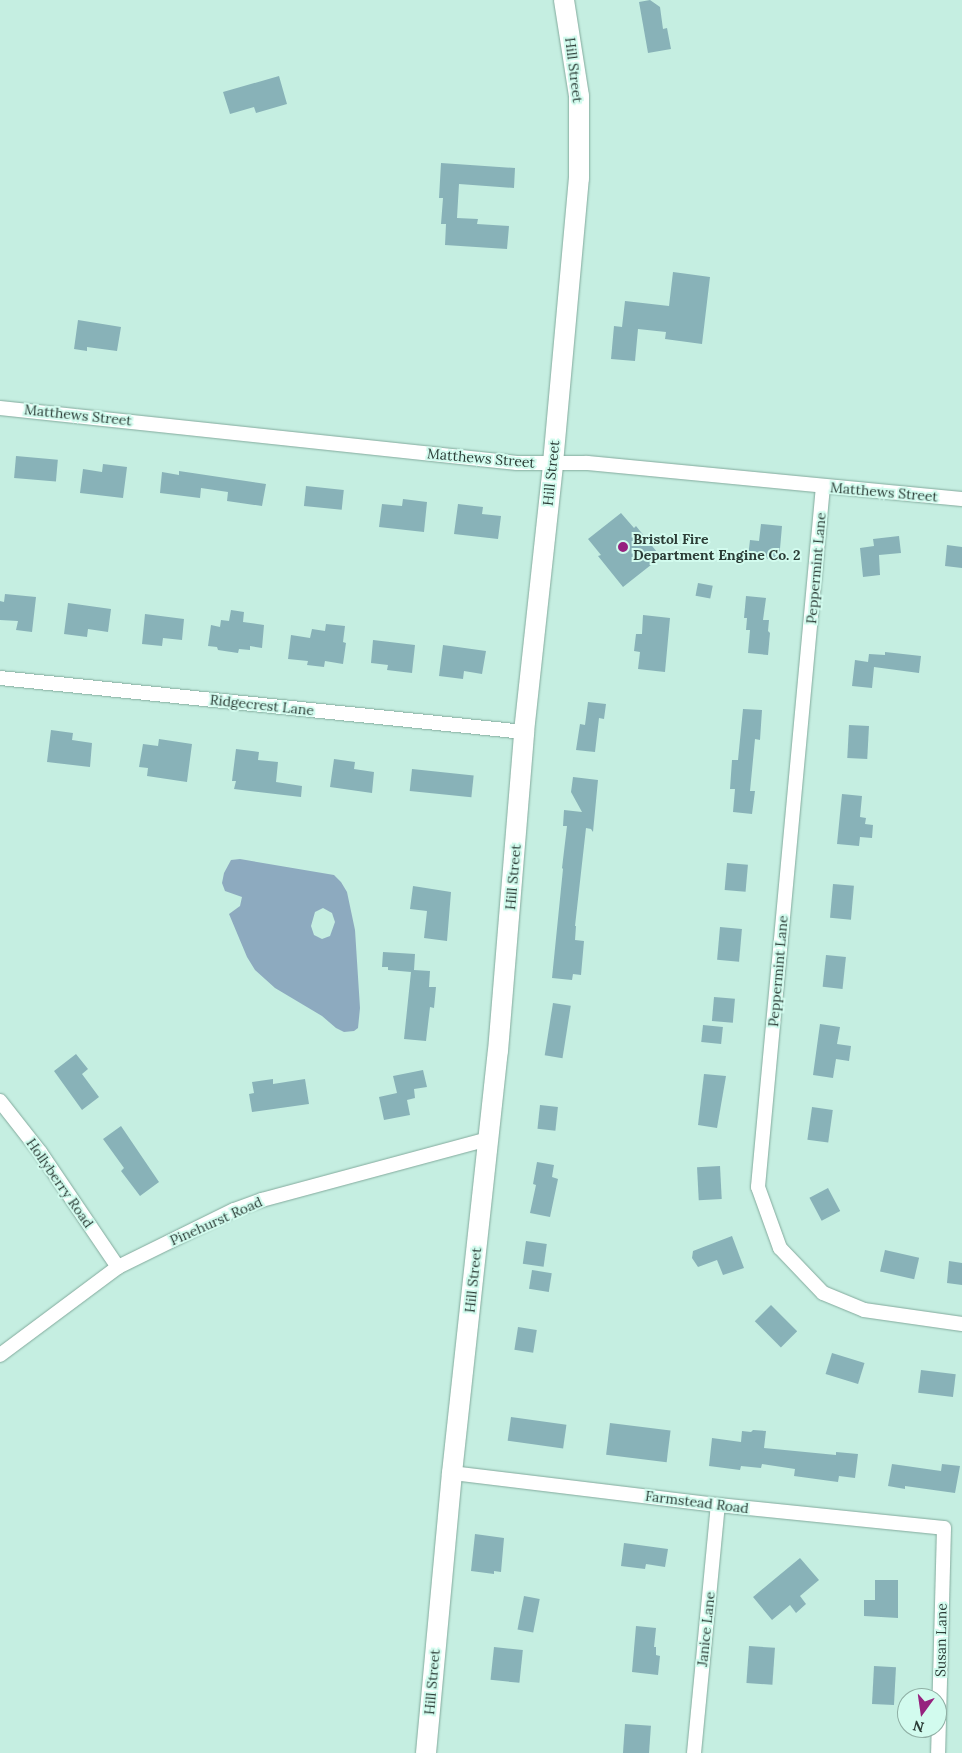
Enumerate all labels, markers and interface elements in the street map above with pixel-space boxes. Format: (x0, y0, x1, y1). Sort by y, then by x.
street label: Hill Street (562, 36, 586, 104)
street label: Matthews Street (23, 401, 133, 429)
street label: Hill Street (539, 439, 563, 507)
street label: Matthews Street (427, 445, 535, 471)
street label: Matthews Street (830, 479, 938, 505)
street label: Peppermint Lane (803, 512, 829, 624)
place label: Bristol Fire Department Engine Co. 2 (633, 531, 800, 564)
marker: Bristol Fire Department Engine Co. 2 (617, 541, 629, 553)
street label: Ridgecrest Lane (209, 691, 315, 719)
street label: Hill Street (502, 844, 524, 910)
street label: Peppermint Lane (765, 915, 791, 1027)
street label: Hollyberry Road (23, 1135, 97, 1231)
street label: Pinehurst Road (167, 1193, 265, 1249)
street label: Hill Street (461, 1246, 485, 1314)
street label: Farmstead Road (644, 1487, 750, 1517)
street label: Janice Lane (694, 1591, 718, 1667)
street label: Susan Lane (932, 1603, 950, 1677)
street label: Hill Street (421, 1649, 443, 1715)
north arrow (897, 1688, 947, 1738)
text: N (911, 1717, 926, 1737)

